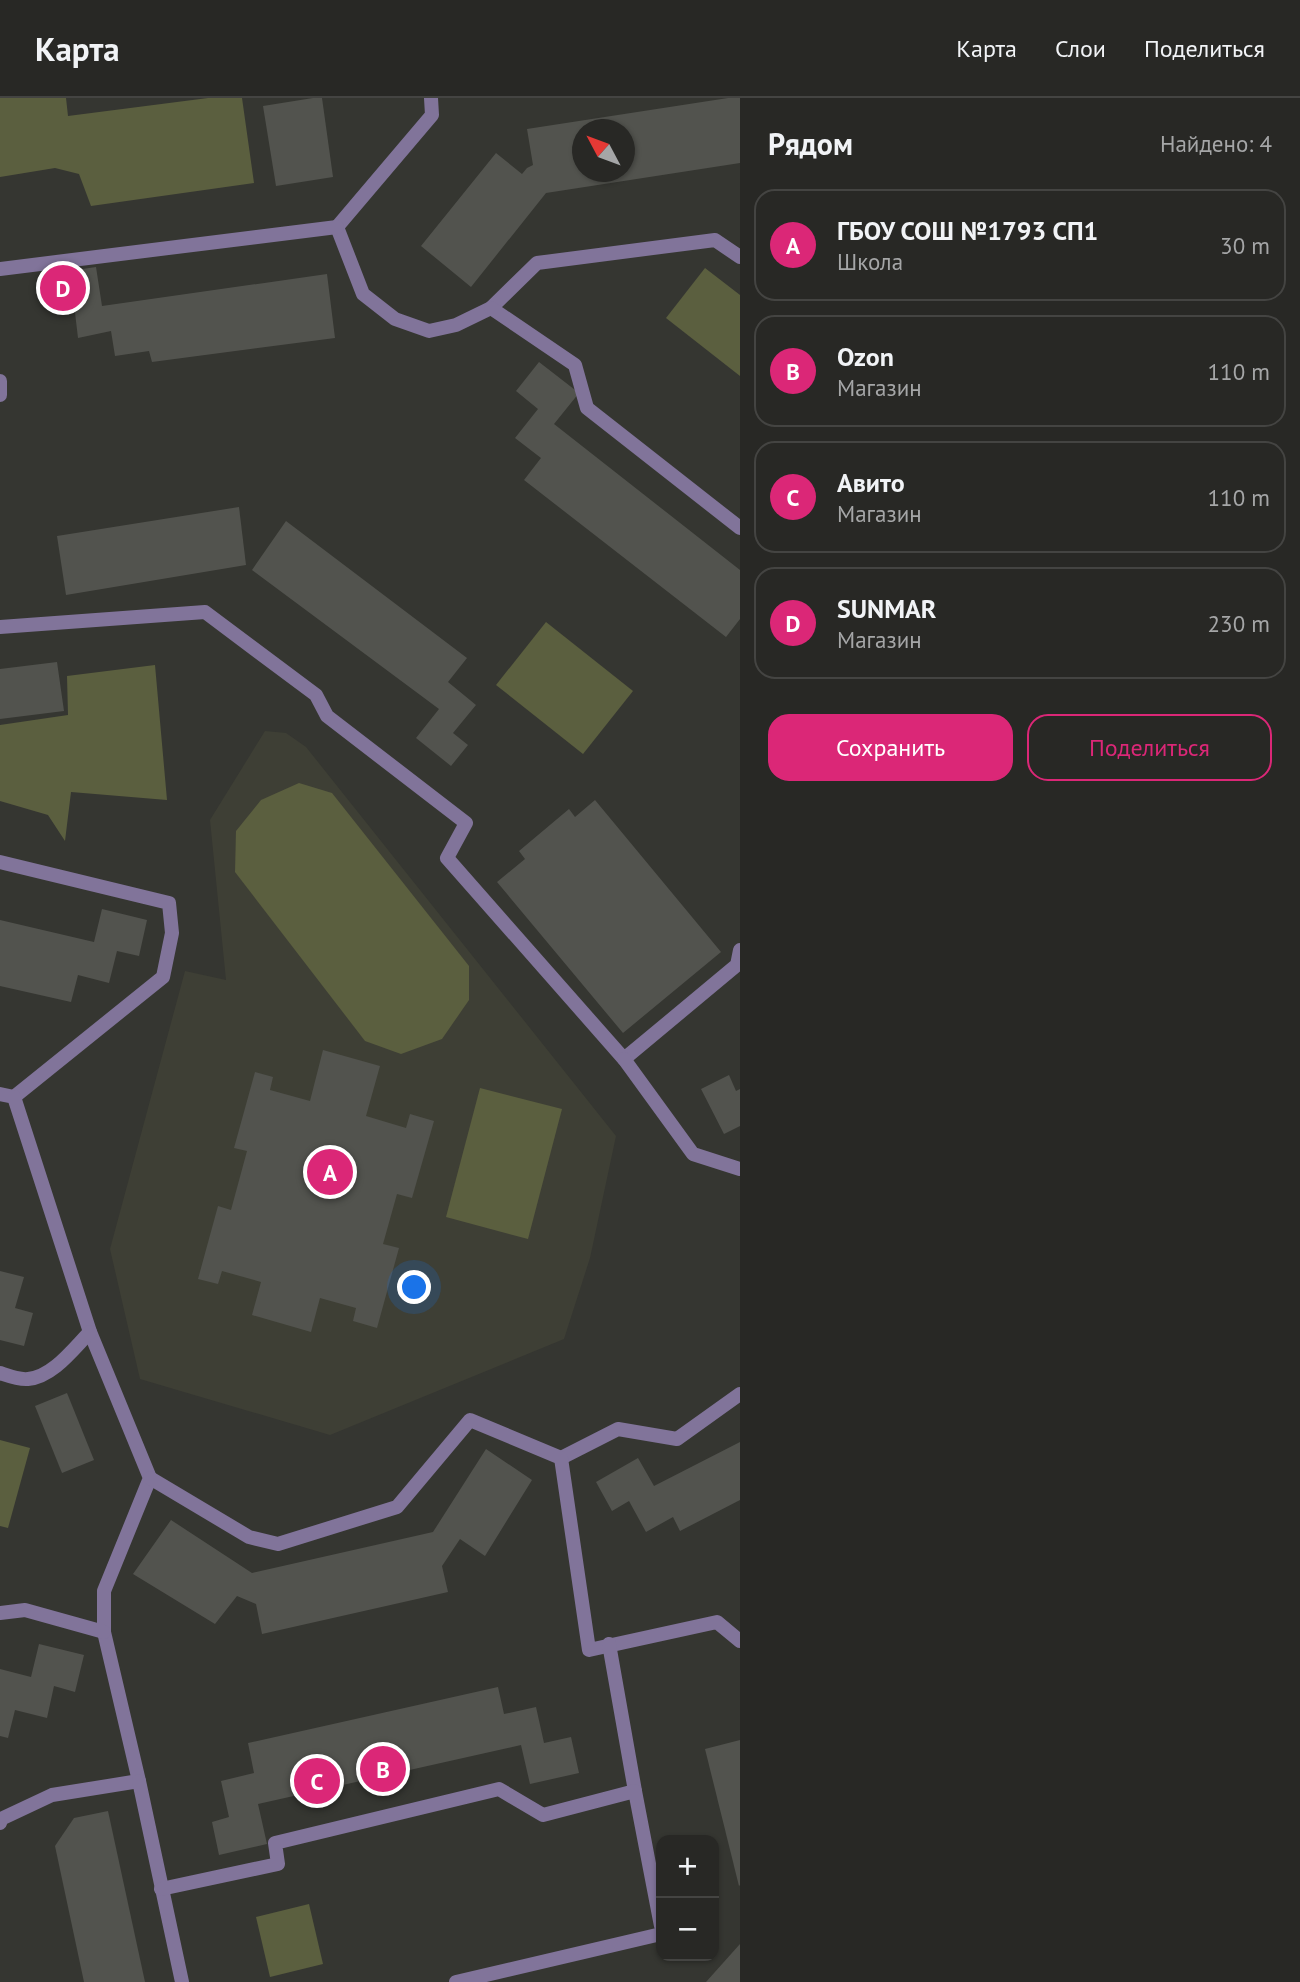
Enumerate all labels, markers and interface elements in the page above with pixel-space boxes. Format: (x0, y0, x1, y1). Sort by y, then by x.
text: Карта (35, 27, 120, 70)
text: Карта (956, 33, 1017, 64)
text: Слои (1055, 33, 1106, 64)
text: Поделиться (1144, 33, 1265, 64)
north arrow (572, 119, 635, 182)
text: Рядом (768, 124, 853, 163)
text: Найдено: 4 (1160, 129, 1272, 158)
text: ГБОУ СОШ №1793 СП1 (837, 214, 1098, 247)
text: A (786, 231, 800, 260)
text: 30 m (1220, 231, 1270, 260)
text: Школа (837, 247, 903, 276)
pin: D (40, 262, 86, 314)
text: Ozon (837, 340, 894, 373)
text: B (786, 357, 800, 386)
text: 110 m (1208, 357, 1270, 386)
text: Магазин (837, 373, 922, 402)
text: Авито (837, 466, 905, 499)
text: C (787, 483, 799, 512)
text: 110 m (1208, 483, 1270, 512)
text: Магазин (837, 499, 922, 528)
text: SUNMAR (837, 592, 936, 625)
text: D (786, 609, 800, 638)
text: 230 m (1208, 609, 1270, 638)
text: Магазин (837, 625, 922, 654)
button: Сохранить (768, 714, 1013, 781)
button: Поделиться (1027, 714, 1272, 781)
pin: A (307, 1146, 353, 1198)
your location (397, 1270, 431, 1304)
pin: B (360, 1743, 406, 1795)
pin: C (294, 1755, 340, 1807)
map controls (656, 1835, 719, 1961)
button: + (656, 1835, 719, 1898)
button: − (656, 1898, 719, 1961)

